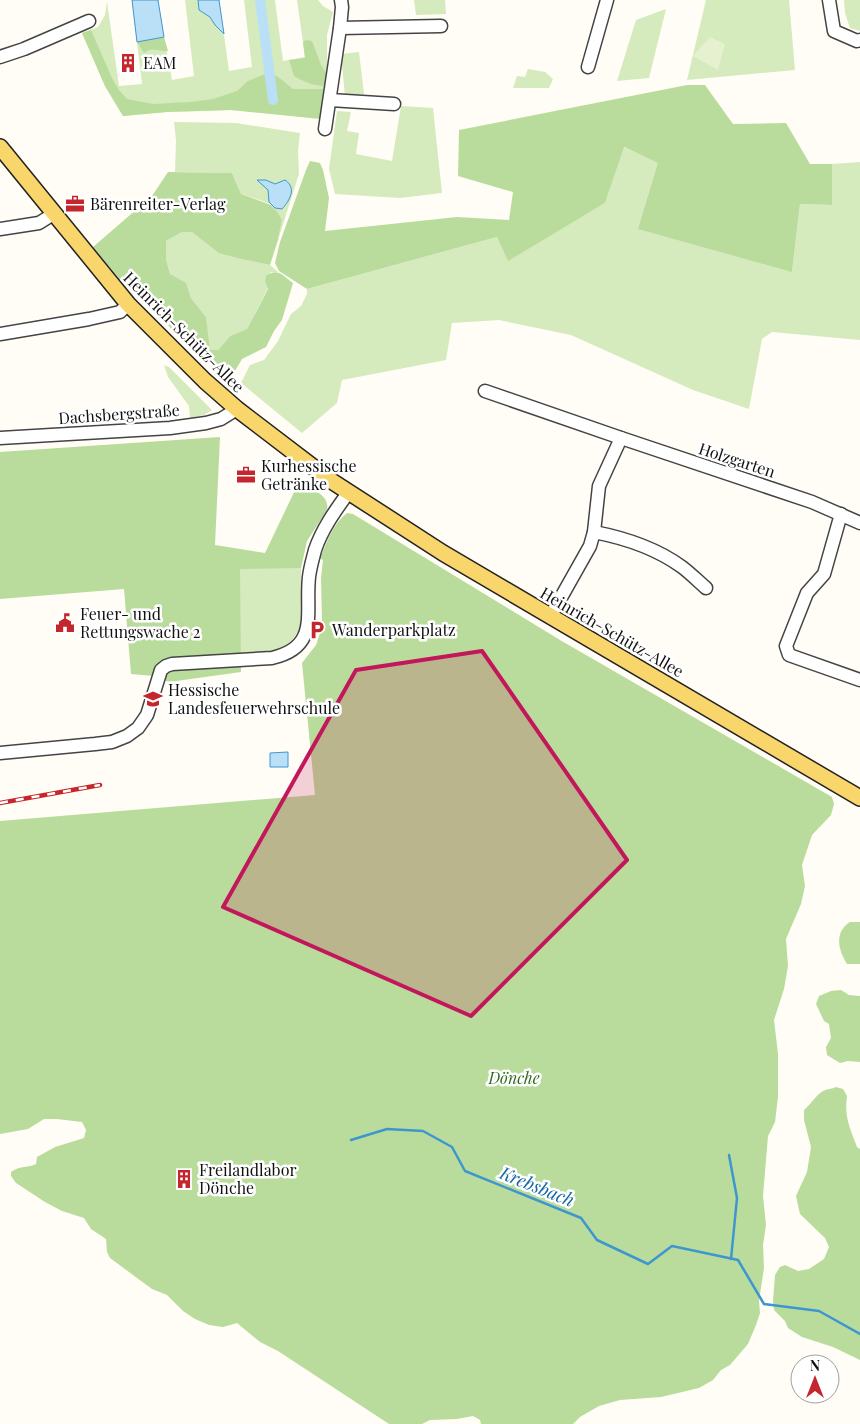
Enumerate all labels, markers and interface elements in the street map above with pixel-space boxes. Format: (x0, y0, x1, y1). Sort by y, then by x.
building icon: EAM (117, 52, 139, 74)
place label: EAM (143, 52, 177, 73)
office icon: Bärenreiter-Verlag (64, 193, 86, 215)
place label: Bärenreiter-Verlag (90, 193, 226, 214)
street label: Heinrich-Schütz-Allee (120, 267, 249, 396)
street label: Dachsbergstraße (58, 399, 180, 428)
street label: Holzgarten (696, 437, 779, 482)
place label: Kurhessische Getränke (261, 455, 357, 494)
office icon: Kurhessische Getränke (235, 464, 257, 486)
street label: Heinrich-Schütz-Allee (537, 582, 688, 681)
place label: Feuer- und Rettungswache 2 (80, 603, 200, 642)
public building icon: Feuer- und Rettungswache 2 (54, 612, 76, 634)
parking icon: Wanderparkplatz (306, 619, 328, 641)
place label: Wanderparkplatz (331, 619, 456, 640)
place label: Hessische Landesfeuerwehrschule (168, 679, 340, 718)
school or university icon: Hessische Landesfeuerwehrschule (142, 688, 164, 710)
park label: Dönche (487, 1067, 540, 1088)
place label: Freilandlabor Dönche (199, 1159, 297, 1198)
water label: Krebsbach (496, 1160, 578, 1212)
building icon: Freilandlabor Dönche (173, 1168, 195, 1190)
north arrow (790, 1354, 840, 1404)
text: N (810, 1356, 820, 1375)

